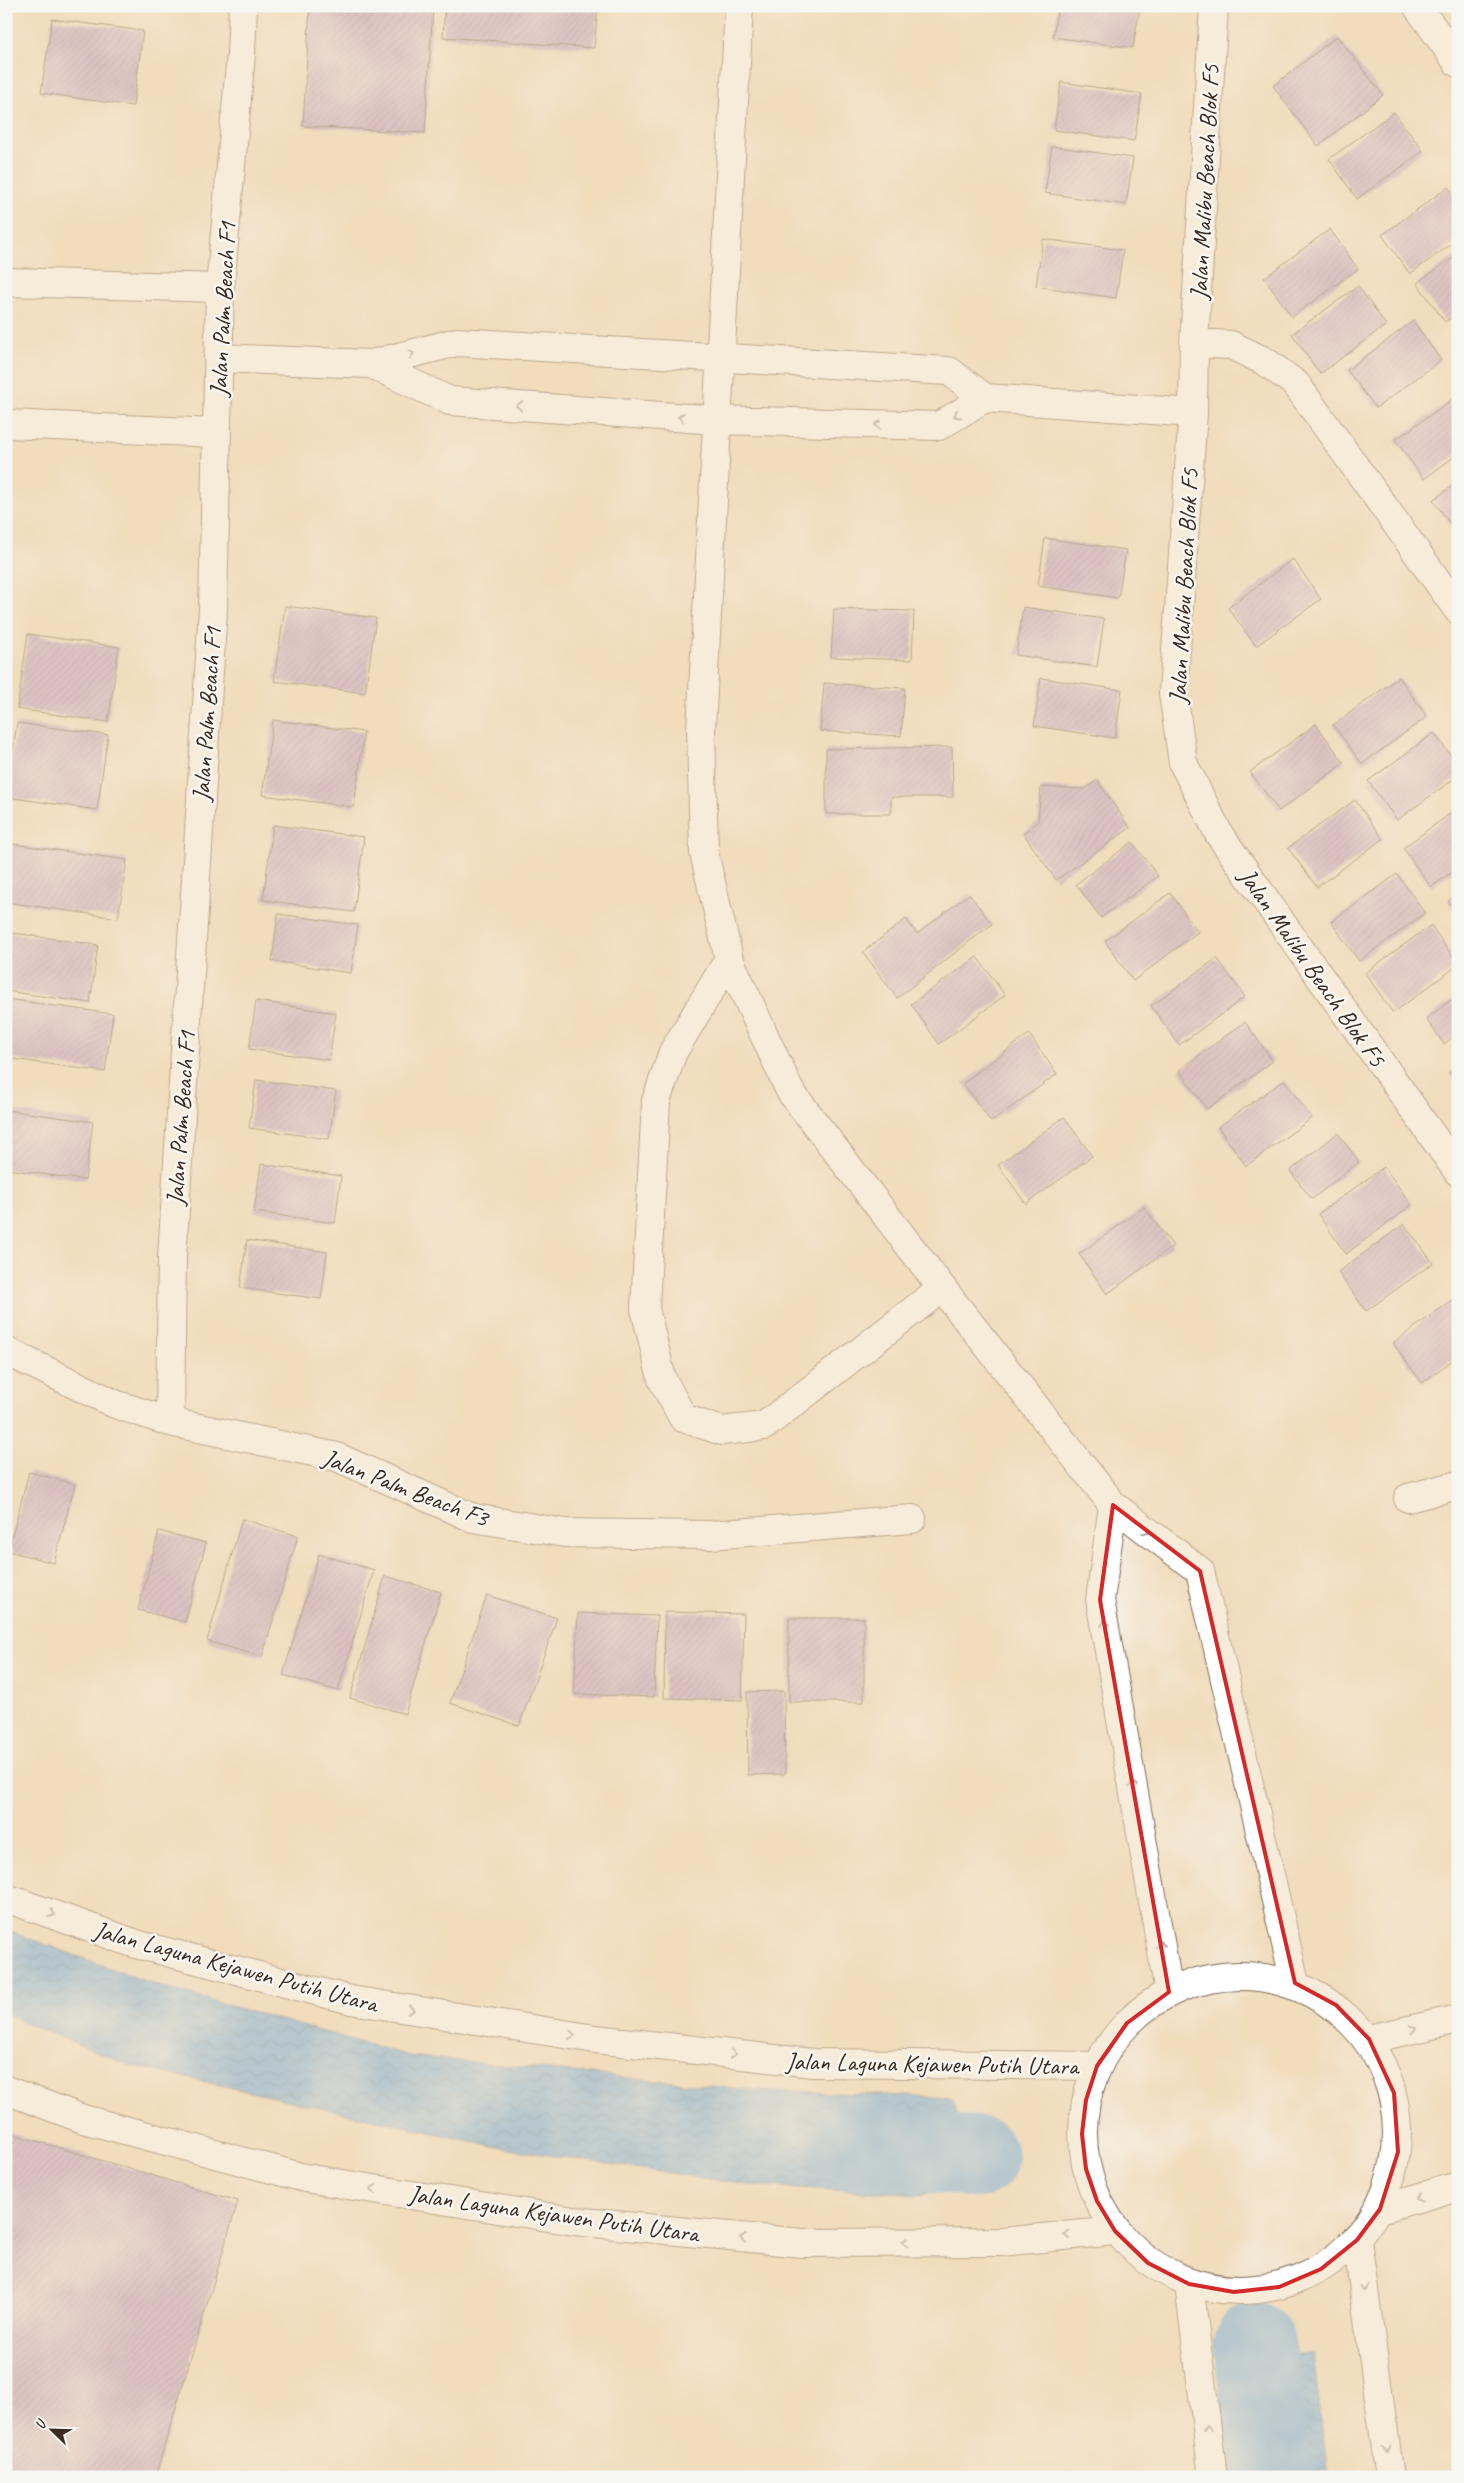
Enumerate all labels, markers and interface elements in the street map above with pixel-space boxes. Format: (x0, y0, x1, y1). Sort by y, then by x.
street label: Jalan Malibu Beach Blok F5 (1183, 62, 1227, 301)
street label: Jalan Palm Beach F1 (202, 219, 244, 398)
one-way arrow (406, 349, 415, 360)
one-way arrow (514, 401, 522, 412)
one-way arrow (953, 409, 962, 419)
one-way arrow (676, 412, 684, 423)
one-way arrow (874, 420, 882, 430)
street label: Jalan Malibu Beach Blok F5 (1162, 466, 1206, 705)
street label: Jalan Palm Beach F1 (185, 624, 229, 803)
street label: Jalan Malibu Beach Blok F5 (1231, 861, 1394, 1075)
street label: Jalan Palm Beach F1 (159, 1028, 203, 1207)
street label: Jalan Palm Beach F3 (317, 1441, 495, 1535)
one-way arrow (1141, 1525, 1151, 1534)
one-way arrow (1100, 1619, 1110, 1628)
one-way arrow (1128, 1779, 1138, 1788)
one-way arrow (47, 1908, 56, 1918)
street label: Jalan Laguna Kejawen Putih Utara (89, 1913, 384, 2021)
one-way arrow (1156, 1939, 1166, 1948)
one-way arrow (408, 2004, 416, 2015)
one-way arrow (1409, 2024, 1418, 2035)
one-way arrow (568, 2029, 576, 2040)
street label: Jalan Laguna Kejawen Putih Utara (785, 2045, 1081, 2083)
one-way arrow (730, 2048, 738, 2059)
street label: Jalan Laguna Kejawen Putih Utara (406, 2178, 703, 2251)
one-way arrow (369, 2184, 378, 2194)
one-way arrow (1415, 2192, 1423, 2202)
one-way arrow (1063, 2229, 1071, 2240)
one-way arrow (738, 2232, 746, 2243)
one-way arrow (901, 2237, 908, 2247)
one-way arrow (1358, 2284, 1369, 2292)
north arrow (28, 2406, 78, 2456)
text: U (31, 2416, 51, 2432)
one-way arrow (1202, 2424, 1213, 2432)
one-way arrow (1380, 2445, 1391, 2453)

